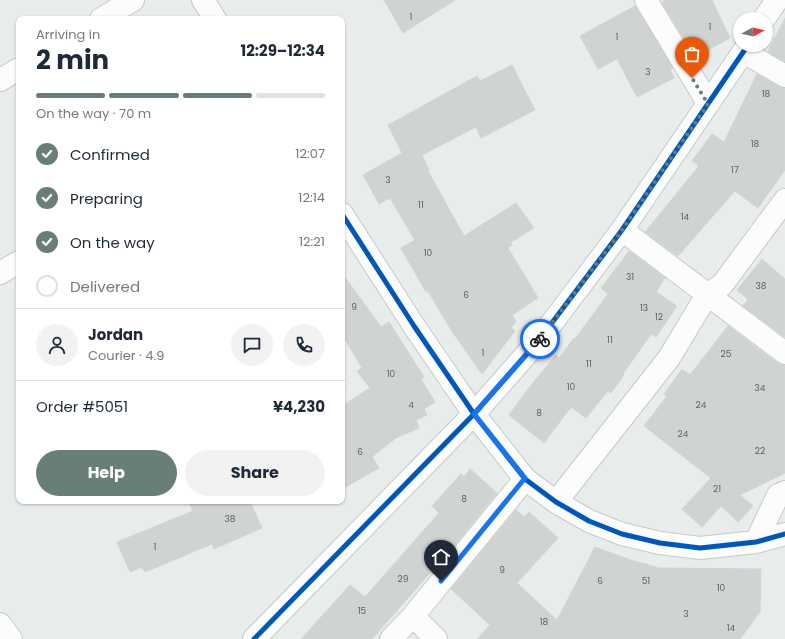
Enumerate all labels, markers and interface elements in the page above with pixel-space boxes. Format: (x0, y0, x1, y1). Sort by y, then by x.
house number: 1 (410, 11, 413, 23)
north arrow (733, 12, 773, 52)
map controls (733, 12, 773, 52)
house number: 1 (709, 21, 712, 33)
text: Arriving in (36, 25, 100, 44)
house number: 1 (616, 31, 619, 43)
pin (675, 37, 709, 78)
text: 12:29–12:34 (241, 40, 325, 61)
text: 2 min (36, 42, 109, 78)
icon: bag (681, 43, 703, 65)
house number: 3 (645, 66, 651, 78)
house number: 18 (762, 88, 771, 100)
text: On the way · 70 m (36, 104, 151, 123)
house number: 18 (751, 138, 760, 150)
icon: check (36, 143, 58, 165)
text: Confirmed (70, 144, 150, 165)
text: 12:07 (295, 144, 325, 163)
house number: 17 (731, 164, 739, 176)
house number: 3 (385, 174, 391, 186)
icon: check (36, 187, 58, 209)
text: Preparing (70, 188, 143, 209)
text: 12:14 (298, 188, 325, 207)
house number: 11 (418, 199, 424, 211)
house number: 14 (681, 211, 690, 223)
icon: check (36, 231, 58, 253)
text: On the way (70, 232, 155, 253)
text: 12:21 (299, 232, 325, 251)
house number: 10 (424, 247, 433, 259)
house number: 31 (626, 271, 634, 283)
text: Delivered (70, 276, 140, 297)
house number: 38 (756, 280, 767, 292)
house number: 6 (463, 289, 469, 301)
house number: 9 (351, 301, 357, 313)
house number: 13 (640, 302, 648, 314)
house number: 12 (655, 311, 663, 323)
courier (520, 319, 560, 359)
button: person (36, 324, 78, 366)
text: Jordan (88, 324, 143, 345)
button: chat (231, 324, 273, 366)
button: phone (283, 324, 325, 366)
icon: bike (529, 328, 551, 350)
house number: 11 (607, 334, 613, 346)
text: Courier · 4.9 (88, 346, 164, 365)
house number: 1 (482, 347, 485, 359)
house number: 25 (721, 348, 732, 360)
house number: 11 (586, 358, 592, 370)
house number: 10 (387, 368, 396, 380)
house number: 10 (567, 381, 576, 393)
house number: 34 (755, 382, 766, 394)
text: Order #5051 (36, 396, 128, 417)
text: ¥4,230 (273, 396, 325, 417)
house number: 4 (408, 399, 414, 411)
house number: 24 (696, 399, 707, 411)
house number: 8 (536, 407, 542, 419)
house number: 24 (678, 428, 689, 440)
house number: 22 (755, 445, 765, 457)
house number: 6 (357, 446, 363, 458)
button: Help (36, 450, 177, 496)
button: Share (185, 450, 325, 496)
house number: 21 (713, 483, 721, 495)
house number: 8 (461, 493, 467, 505)
house number: 38 (225, 513, 236, 525)
pin (424, 540, 458, 581)
house number: 1 (154, 541, 157, 553)
icon: home (430, 546, 452, 568)
house number: 9 (499, 564, 505, 576)
house number: 29 (398, 573, 409, 585)
house number: 6 (597, 575, 603, 587)
house number: 51 (642, 575, 650, 587)
house number: 10 (717, 582, 726, 594)
house number: 15 (358, 605, 367, 617)
house number: 3 (683, 608, 689, 620)
house number: 18 (540, 616, 549, 628)
house number: 14 (727, 622, 736, 634)

